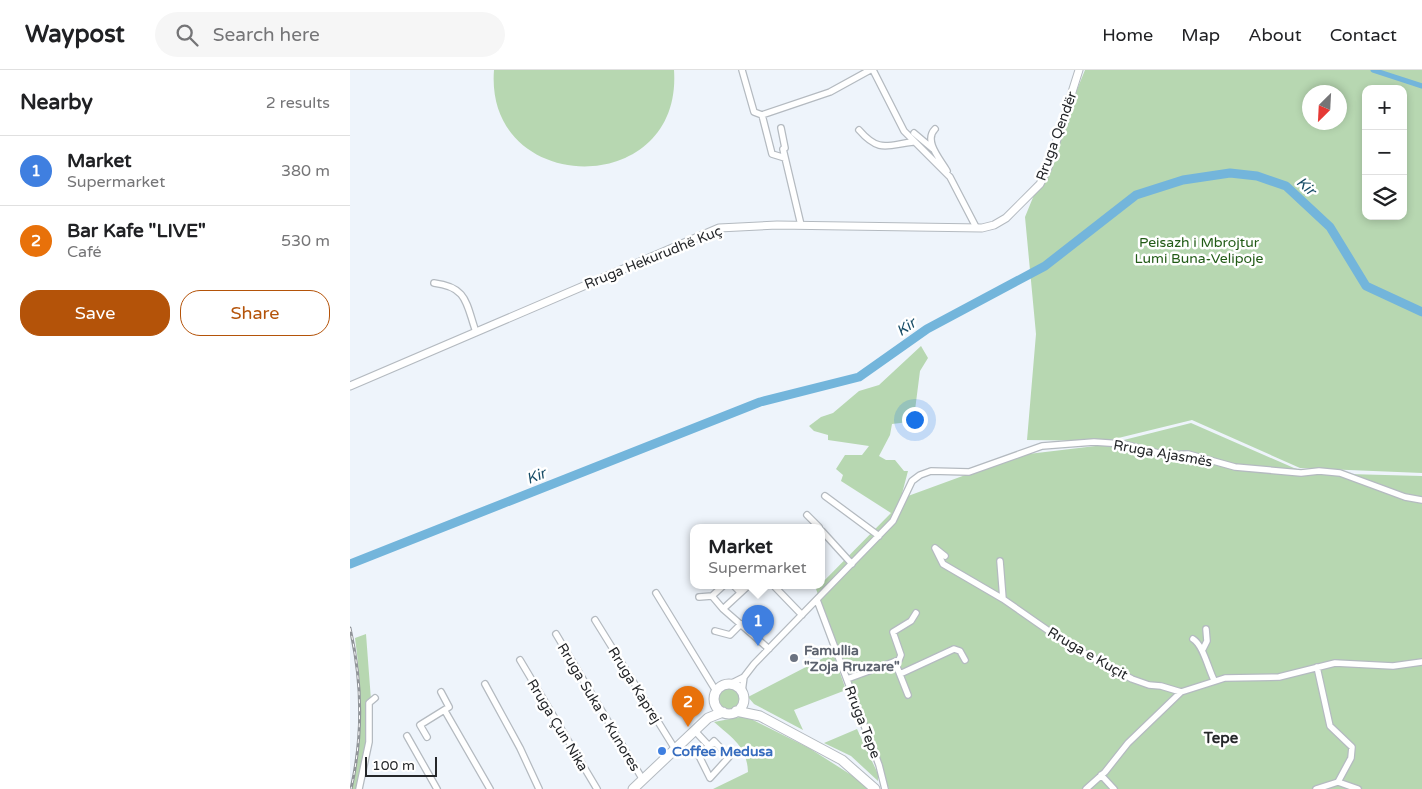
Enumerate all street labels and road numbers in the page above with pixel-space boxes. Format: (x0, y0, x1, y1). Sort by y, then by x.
street label: Rruga Qendër (1032, 89, 1081, 183)
street label: Rruga Hekurudhë Kuç (582, 222, 724, 293)
street label: Rruga Ajasmës (1112, 436, 1214, 471)
street label: Rruga e Kuçit (1045, 624, 1132, 684)
street label: Rruga Suka e Kunores (554, 640, 644, 775)
street label: Rruga Kaprej (604, 644, 665, 727)
street label: Rruga Çun Nika (523, 676, 592, 774)
street label: Rruga Tepe (841, 683, 884, 761)

